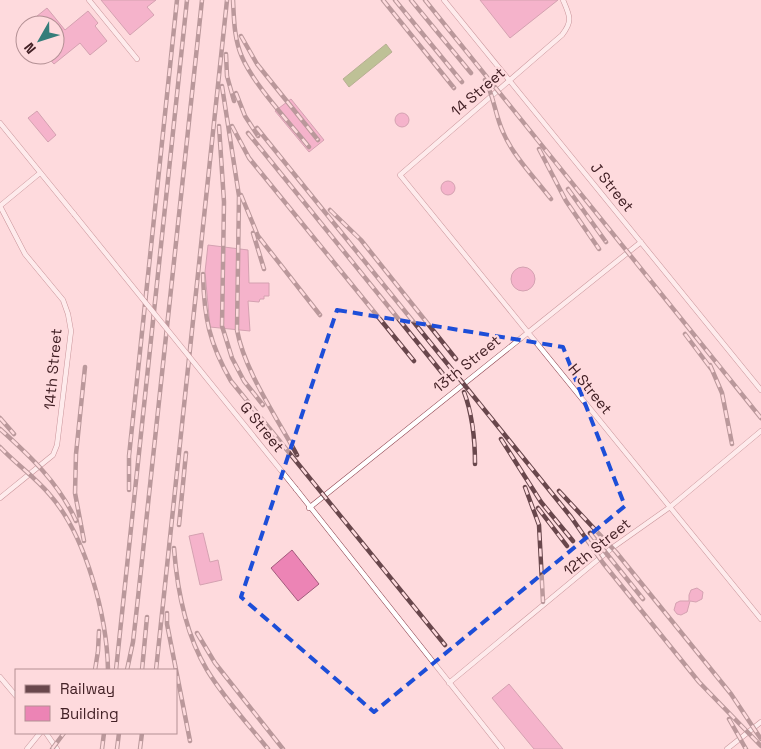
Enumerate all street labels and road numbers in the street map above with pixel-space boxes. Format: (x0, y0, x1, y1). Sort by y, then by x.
street label: 14 Street (447, 63, 509, 120)
street label: J Street (587, 158, 638, 216)
street label: 14th Street (39, 327, 66, 410)
street label: 13th Street (429, 331, 504, 397)
street label: H Street (564, 360, 617, 418)
street label: G Street (236, 398, 289, 456)
street label: 12th Street (559, 514, 634, 580)

